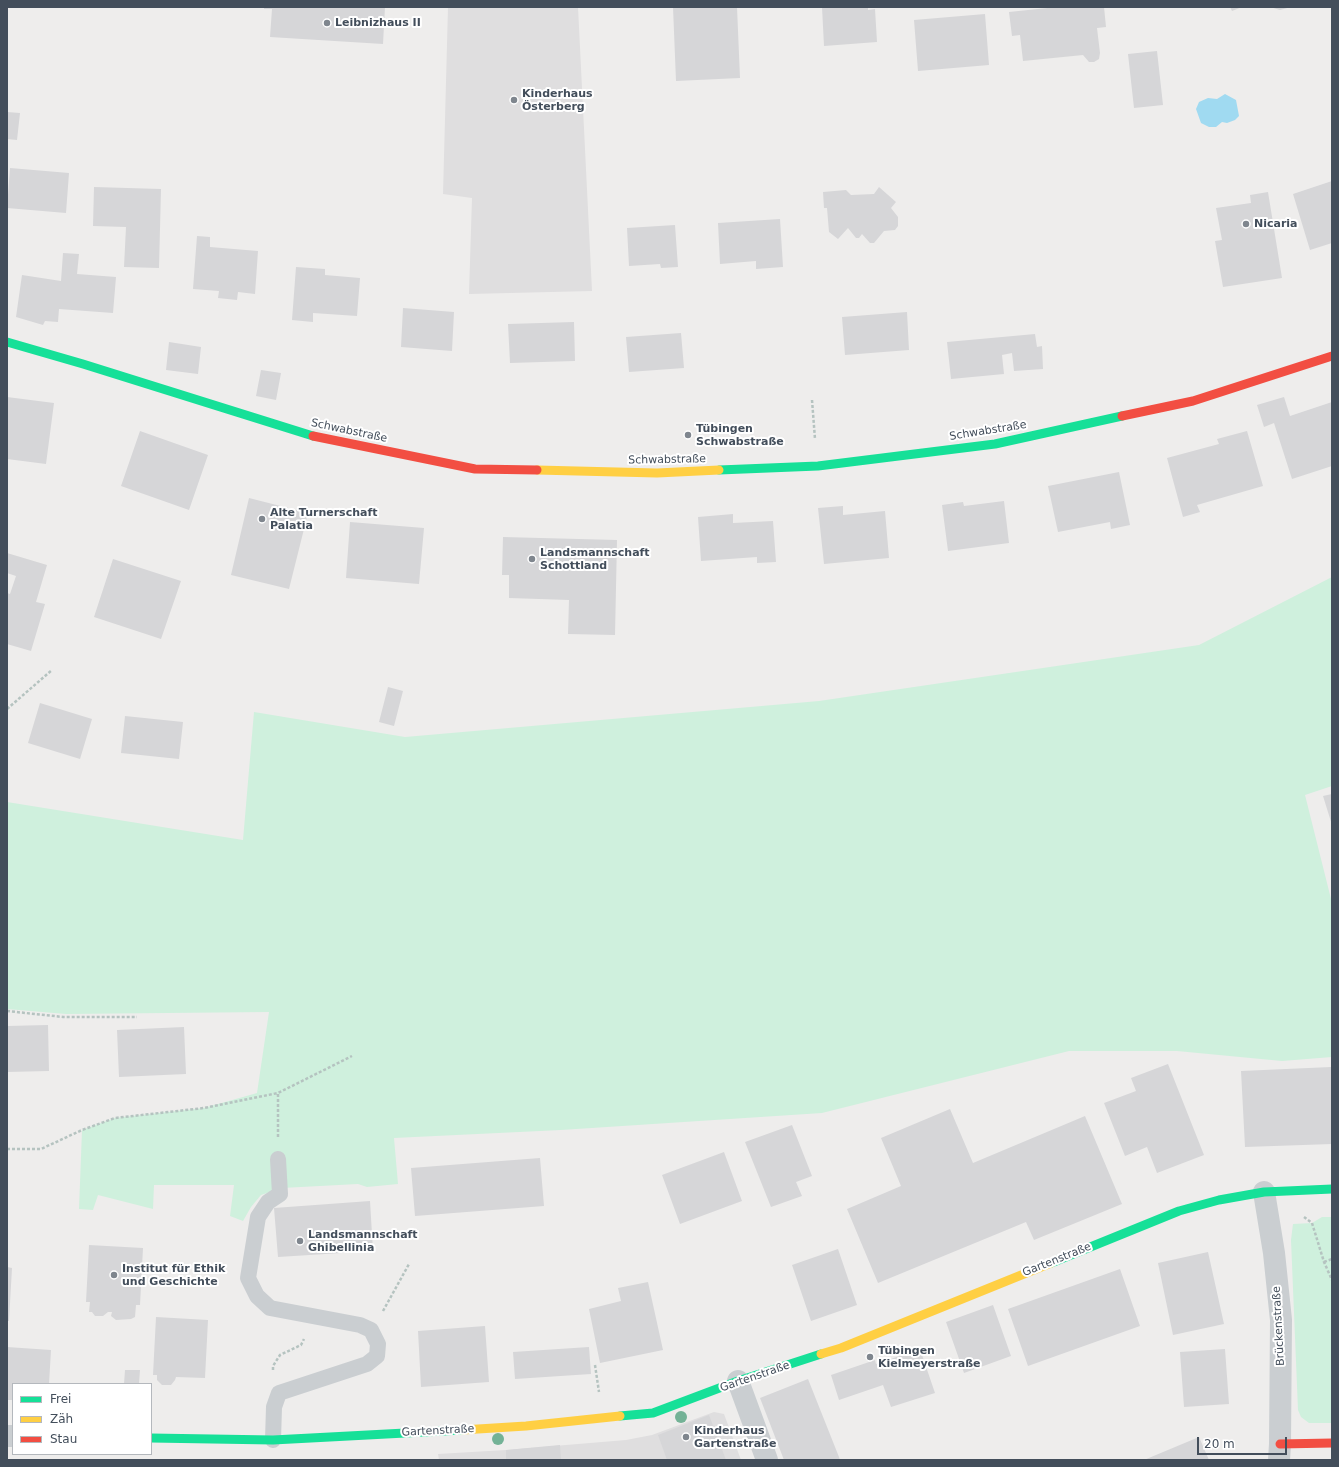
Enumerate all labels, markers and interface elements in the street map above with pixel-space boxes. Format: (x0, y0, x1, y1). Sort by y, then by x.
place label: Leibnizhaus II (335, 16, 421, 30)
marker: Leibnizhaus II (322, 18, 332, 28)
place label: Kinderhaus Österberg (522, 87, 593, 113)
marker: Kinderhaus Österberg (509, 95, 519, 105)
place label: Nicaria (1254, 217, 1298, 231)
marker: Nicaria (1241, 219, 1251, 229)
street label: Schwabstraße (310, 416, 388, 446)
street label: Schwabstraße (949, 418, 1027, 444)
place label: Tübingen Schwabstraße (696, 422, 784, 448)
marker: Tübingen Schwabstraße (683, 430, 693, 440)
street label: Schwabstraße (628, 453, 706, 467)
place label: Alte Turnerschaft Palatia (270, 506, 377, 532)
marker: Alte Turnerschaft Palatia (257, 514, 267, 524)
place label: Landsmannschaft Schottland (540, 546, 650, 572)
marker: Landsmannschaft Schottland (527, 554, 537, 564)
place label: Landsmannschaft Ghibellinia (308, 1228, 418, 1254)
marker: Landsmannschaft Ghibellinia (295, 1236, 305, 1246)
street label: Gartenstraße (1021, 1240, 1093, 1280)
place label: Institut für Ethik und Geschichte (122, 1262, 225, 1288)
marker: Institut für Ethik und Geschichte (109, 1270, 119, 1280)
street label: Brückenstraße (1270, 1286, 1288, 1366)
place label: Tübingen Kielmeyerstraße (878, 1344, 981, 1370)
marker: Tübingen Kielmeyerstraße (865, 1352, 875, 1362)
street label: Gartenstraße (718, 1359, 792, 1395)
legend (12, 1383, 152, 1455)
text: Frei (50, 1392, 71, 1406)
text: Zäh (50, 1412, 73, 1426)
street label: Gartenstraße (401, 1423, 475, 1439)
place label: Kinderhaus Gartenstraße (694, 1424, 776, 1450)
scale bar (1199, 1429, 1289, 1455)
text: Stau (50, 1432, 77, 1446)
marker: Kinderhaus Gartenstraße (681, 1432, 691, 1442)
text: 20 m (1204, 1437, 1235, 1451)

